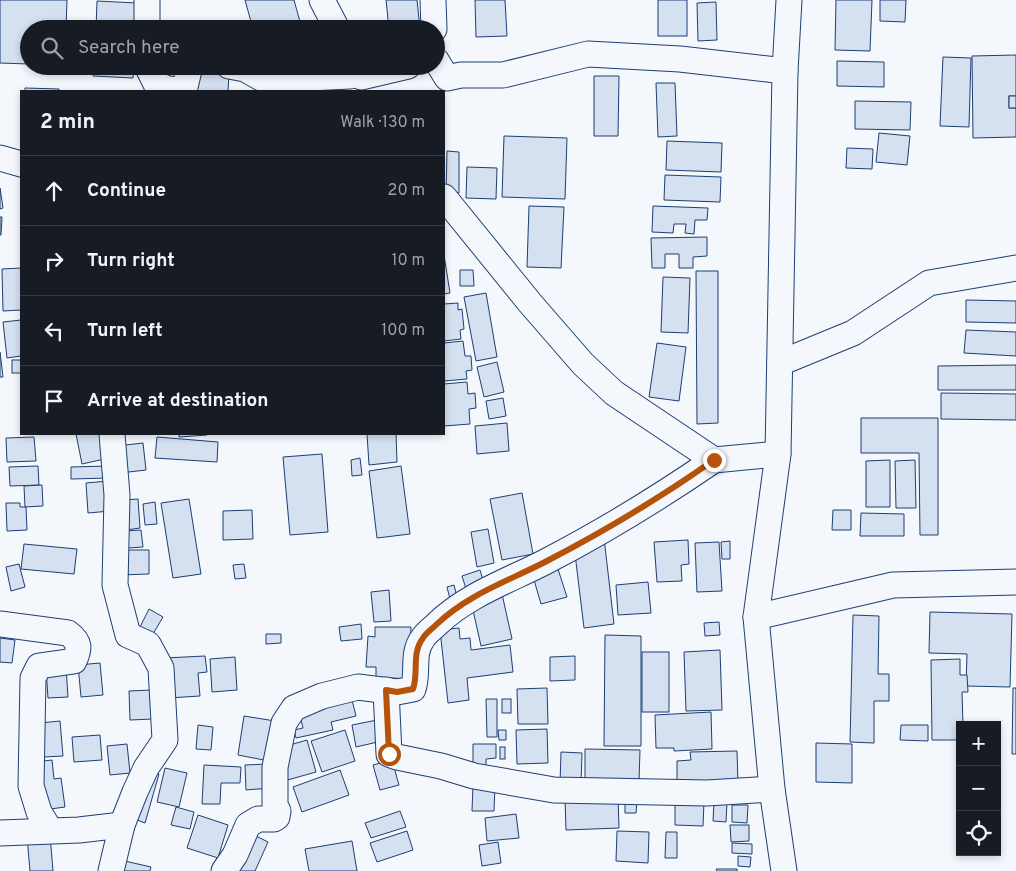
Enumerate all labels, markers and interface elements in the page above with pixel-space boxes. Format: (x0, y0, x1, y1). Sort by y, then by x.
search box (20, 20, 445, 75)
icon: search (38, 34, 66, 62)
text: Search here (78, 36, 180, 60)
text: 2 min (40, 109, 95, 136)
text: Walk · 130 m (340, 113, 425, 133)
icon: ahead (40, 177, 68, 205)
text: Continue (87, 179, 166, 203)
text: 20 m (388, 181, 425, 201)
icon: right (40, 247, 68, 275)
text: Turn right (87, 249, 175, 273)
text: 10 m (391, 251, 425, 271)
icon: left (40, 317, 68, 345)
text: Turn left (87, 319, 163, 343)
text: 100 m (381, 321, 425, 341)
icon: arrive (40, 387, 68, 415)
text: Arrive at destination (87, 389, 268, 413)
route end (703, 449, 726, 472)
map controls (956, 721, 1001, 856)
button: + (956, 721, 1001, 766)
route start (378, 743, 401, 766)
button: − (956, 766, 1001, 811)
button: locate (956, 811, 1001, 856)

